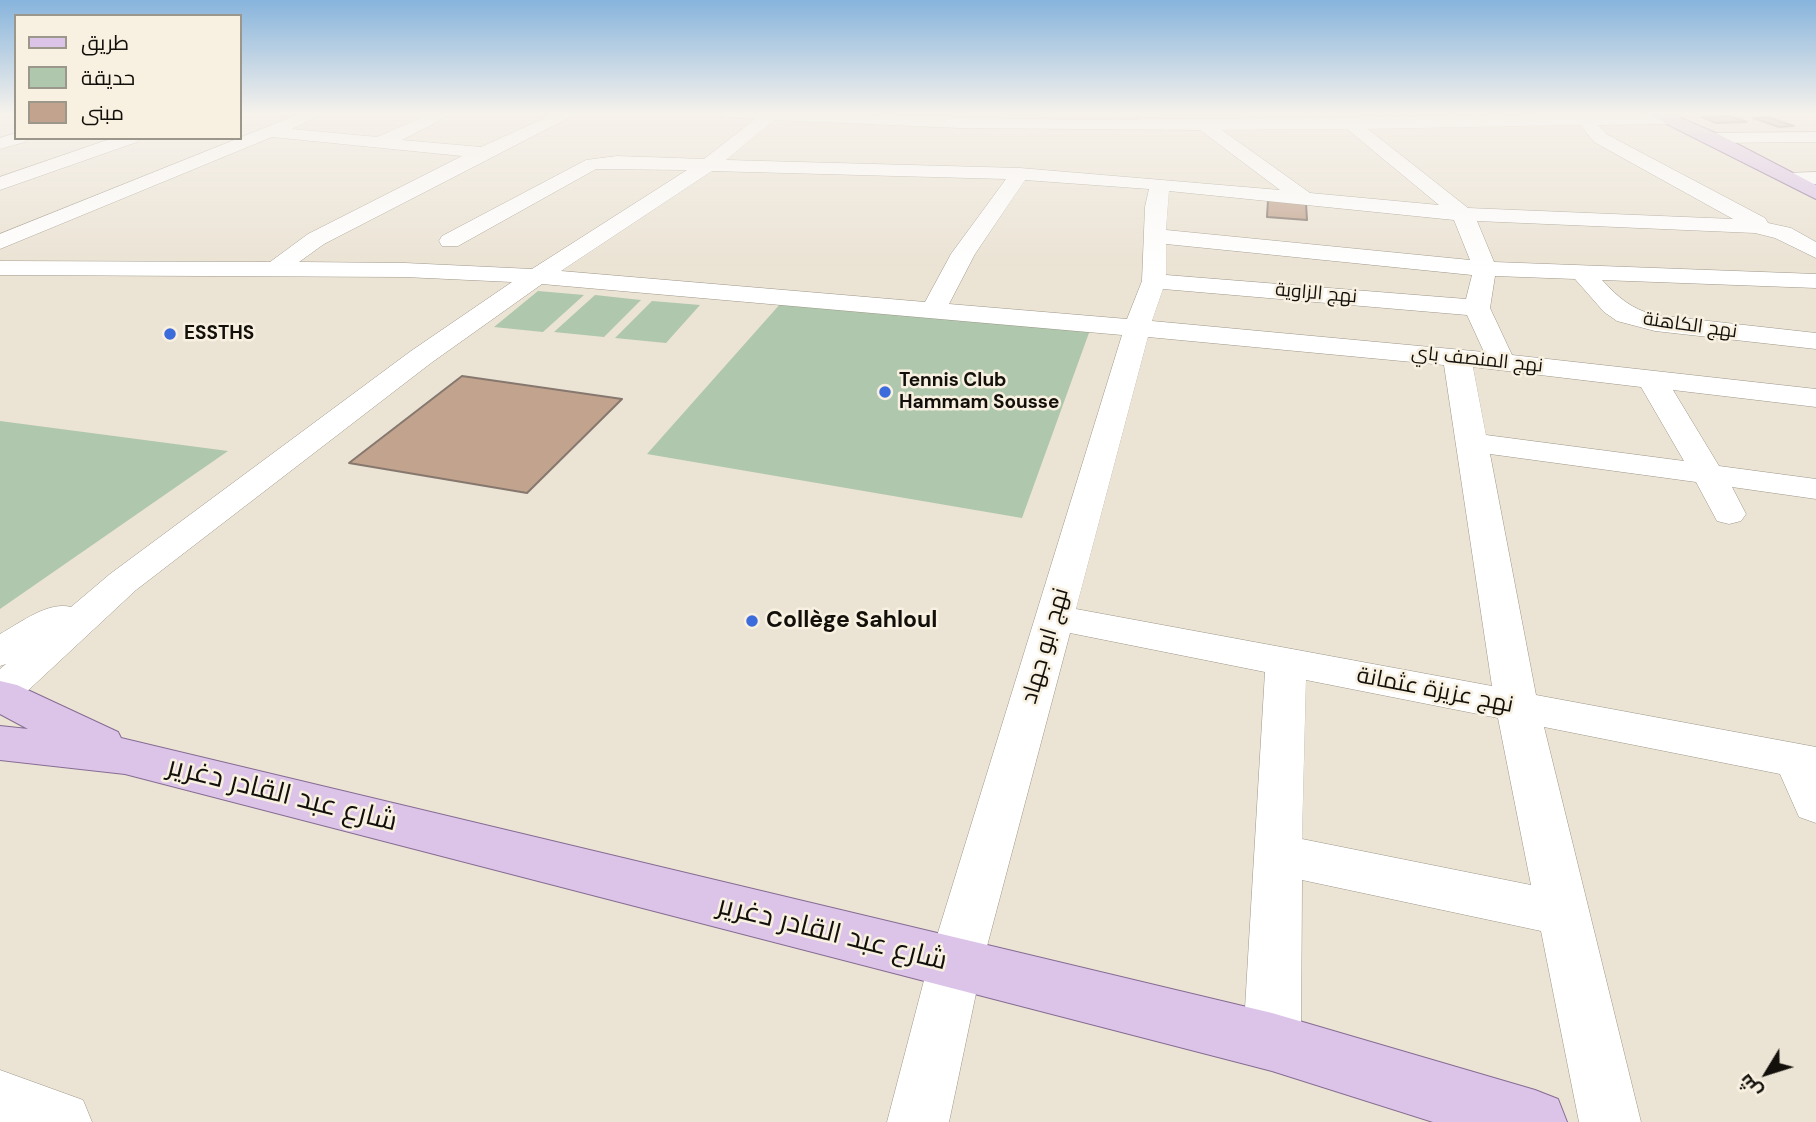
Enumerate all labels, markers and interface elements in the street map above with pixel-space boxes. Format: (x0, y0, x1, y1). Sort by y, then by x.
legend (14, 14, 242, 140)
text: طريق (81, 29, 129, 57)
text: حديقة (81, 64, 135, 92)
text: مبنى (81, 99, 124, 127)
street label: نهج الزاوية (1274, 279, 1358, 309)
street label: نهج الكاهنة (1642, 308, 1738, 344)
place label: ESSTHS (184, 323, 254, 345)
marker: ESSTHS (162, 326, 178, 342)
street label: نهج المنصف باي (1410, 342, 1544, 378)
place label: Tennis Club Hammam Sousse (899, 370, 1059, 414)
marker: Tennis Club Hammam Sousse (877, 384, 893, 400)
street label: نهج ابو جهاد (1016, 585, 1076, 707)
place label: Collège Sahloul (766, 607, 937, 635)
marker: Collège Sahloul (744, 613, 760, 629)
street label: نهج عزيزة عثمانة (1354, 662, 1516, 720)
street label: شارع عبد القادر دغرير (164, 750, 400, 840)
street label: شارع عبد القادر دغرير (714, 889, 950, 979)
north arrow (1732, 1038, 1802, 1108)
text: ش (1733, 1069, 1767, 1104)

